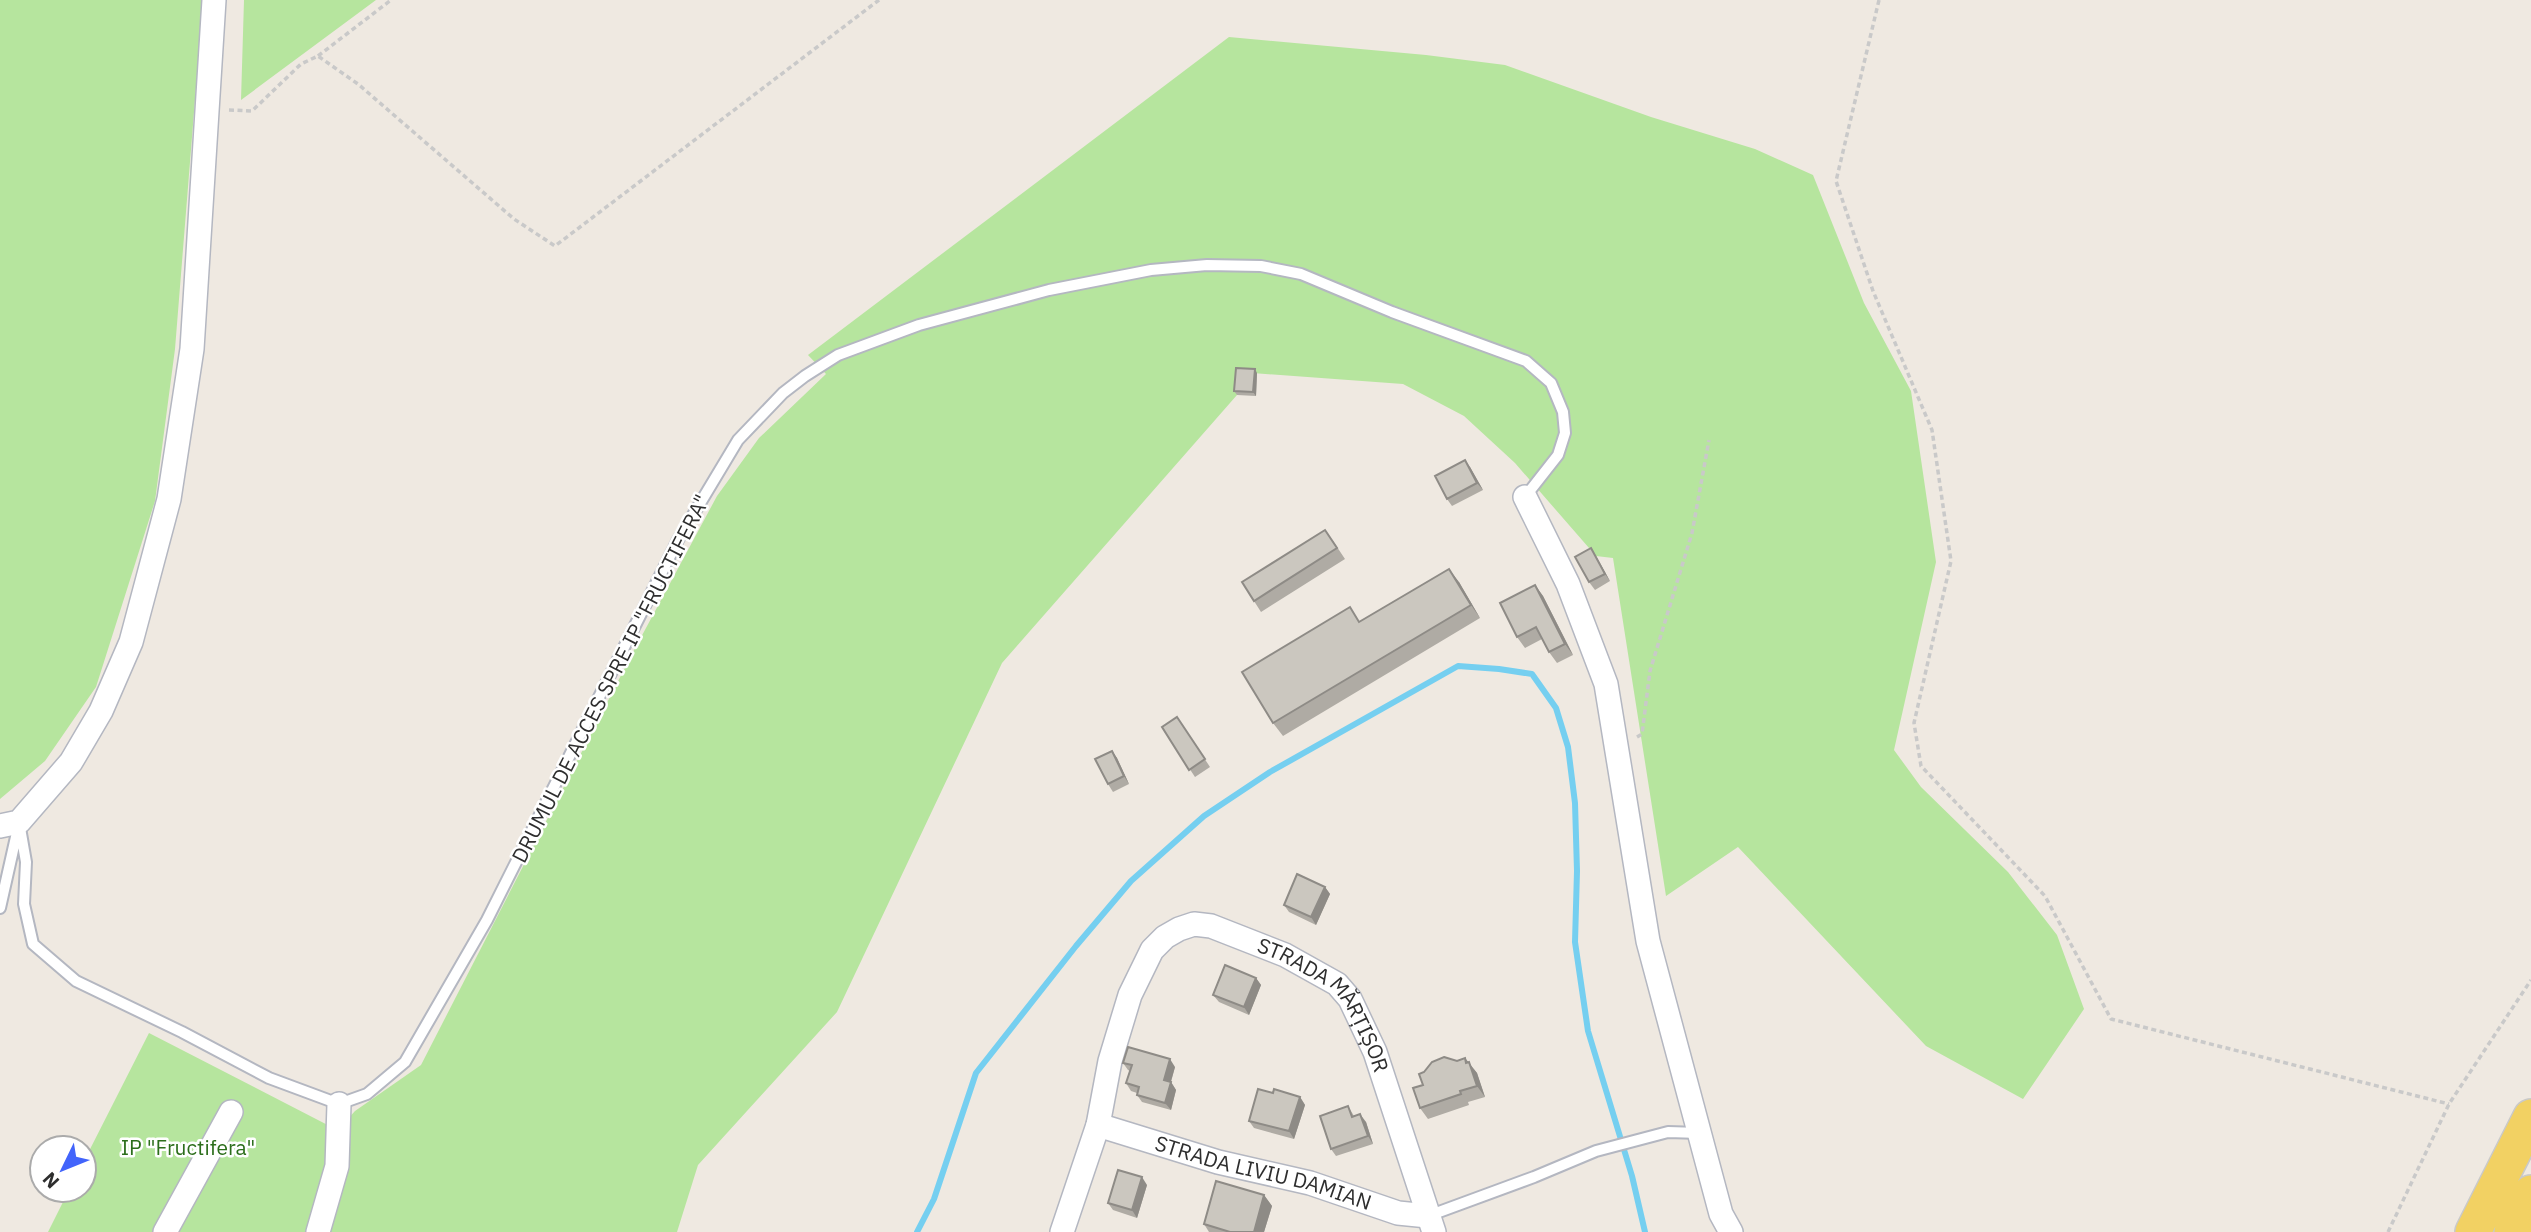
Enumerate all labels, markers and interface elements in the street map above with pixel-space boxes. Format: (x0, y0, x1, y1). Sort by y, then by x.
street label: DRUMUL DE ACCES SPRE IP "FRUCTIFERA" (505, 490, 716, 867)
street label: STRADA MĂRȚIȘOR (1254, 931, 1396, 1076)
street label: STRADA LIVIU DAMIAN (1152, 1128, 1375, 1216)
park label: IP "Fructifera" (121, 1133, 255, 1161)
north arrow (28, 1134, 98, 1204)
text: N (37, 1167, 64, 1194)

